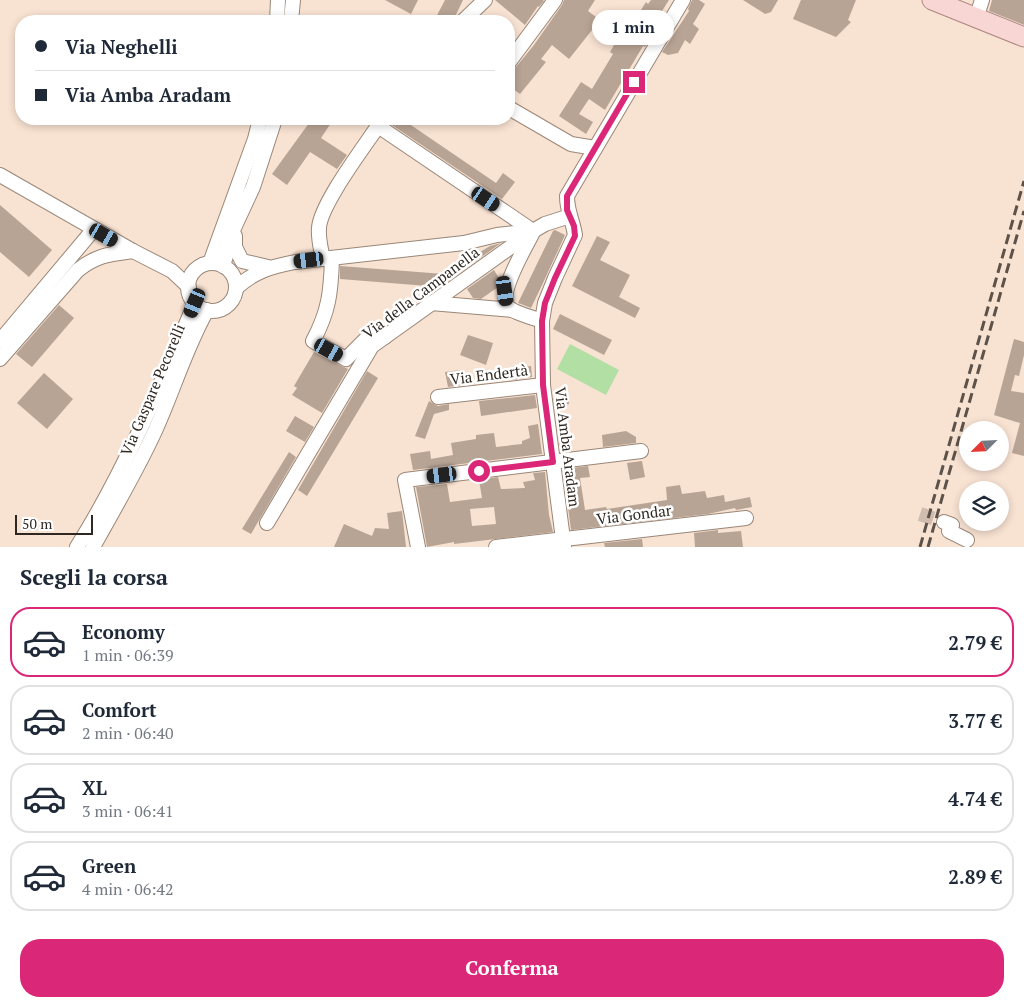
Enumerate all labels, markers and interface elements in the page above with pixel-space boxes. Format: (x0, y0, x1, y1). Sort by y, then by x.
callout: 1 min (593, 9, 675, 44)
text: 1 min (611, 16, 655, 38)
text: Via Neghelli (65, 34, 178, 59)
route end (623, 71, 645, 93)
text: Via Amba Aradam (65, 82, 231, 107)
car (469, 184, 502, 214)
car (87, 221, 120, 249)
street label: Via della Campanella (358, 241, 483, 343)
car (293, 251, 324, 269)
car (495, 275, 514, 307)
car (182, 286, 207, 320)
street label: Via Gaspare Pecorelli (115, 321, 189, 459)
car (312, 336, 345, 364)
street label: Via Endertà (449, 359, 529, 389)
street label: Via Amba Aradam (551, 386, 585, 508)
north arrow (959, 421, 1009, 471)
map controls (959, 421, 1009, 531)
route start (468, 460, 490, 482)
car (426, 466, 457, 484)
button: layers (959, 481, 1009, 531)
street label: Via Gondar (595, 499, 673, 529)
scale bar (15, 512, 92, 535)
text: 50 m (22, 514, 52, 533)
text: Scegli la corsa (20, 562, 168, 591)
text: Economy (82, 619, 165, 644)
icon: car (22, 620, 67, 665)
text: 2.79 € (948, 630, 1002, 655)
text: 1 min · 06:39 (82, 644, 174, 666)
text: Comfort (82, 697, 157, 722)
icon: car (22, 698, 67, 743)
text: 3.77 € (948, 708, 1002, 733)
text: 2 min · 06:40 (82, 722, 174, 744)
text: XL (82, 775, 107, 800)
icon: car (22, 776, 67, 821)
text: 4.74 € (948, 786, 1002, 811)
text: 3 min · 06:41 (82, 800, 174, 822)
text: Green (82, 853, 136, 878)
icon: car (22, 854, 67, 899)
text: 2.89 € (948, 864, 1002, 889)
text: 4 min · 06:42 (82, 878, 174, 900)
button: Conferma (20, 939, 1004, 997)

